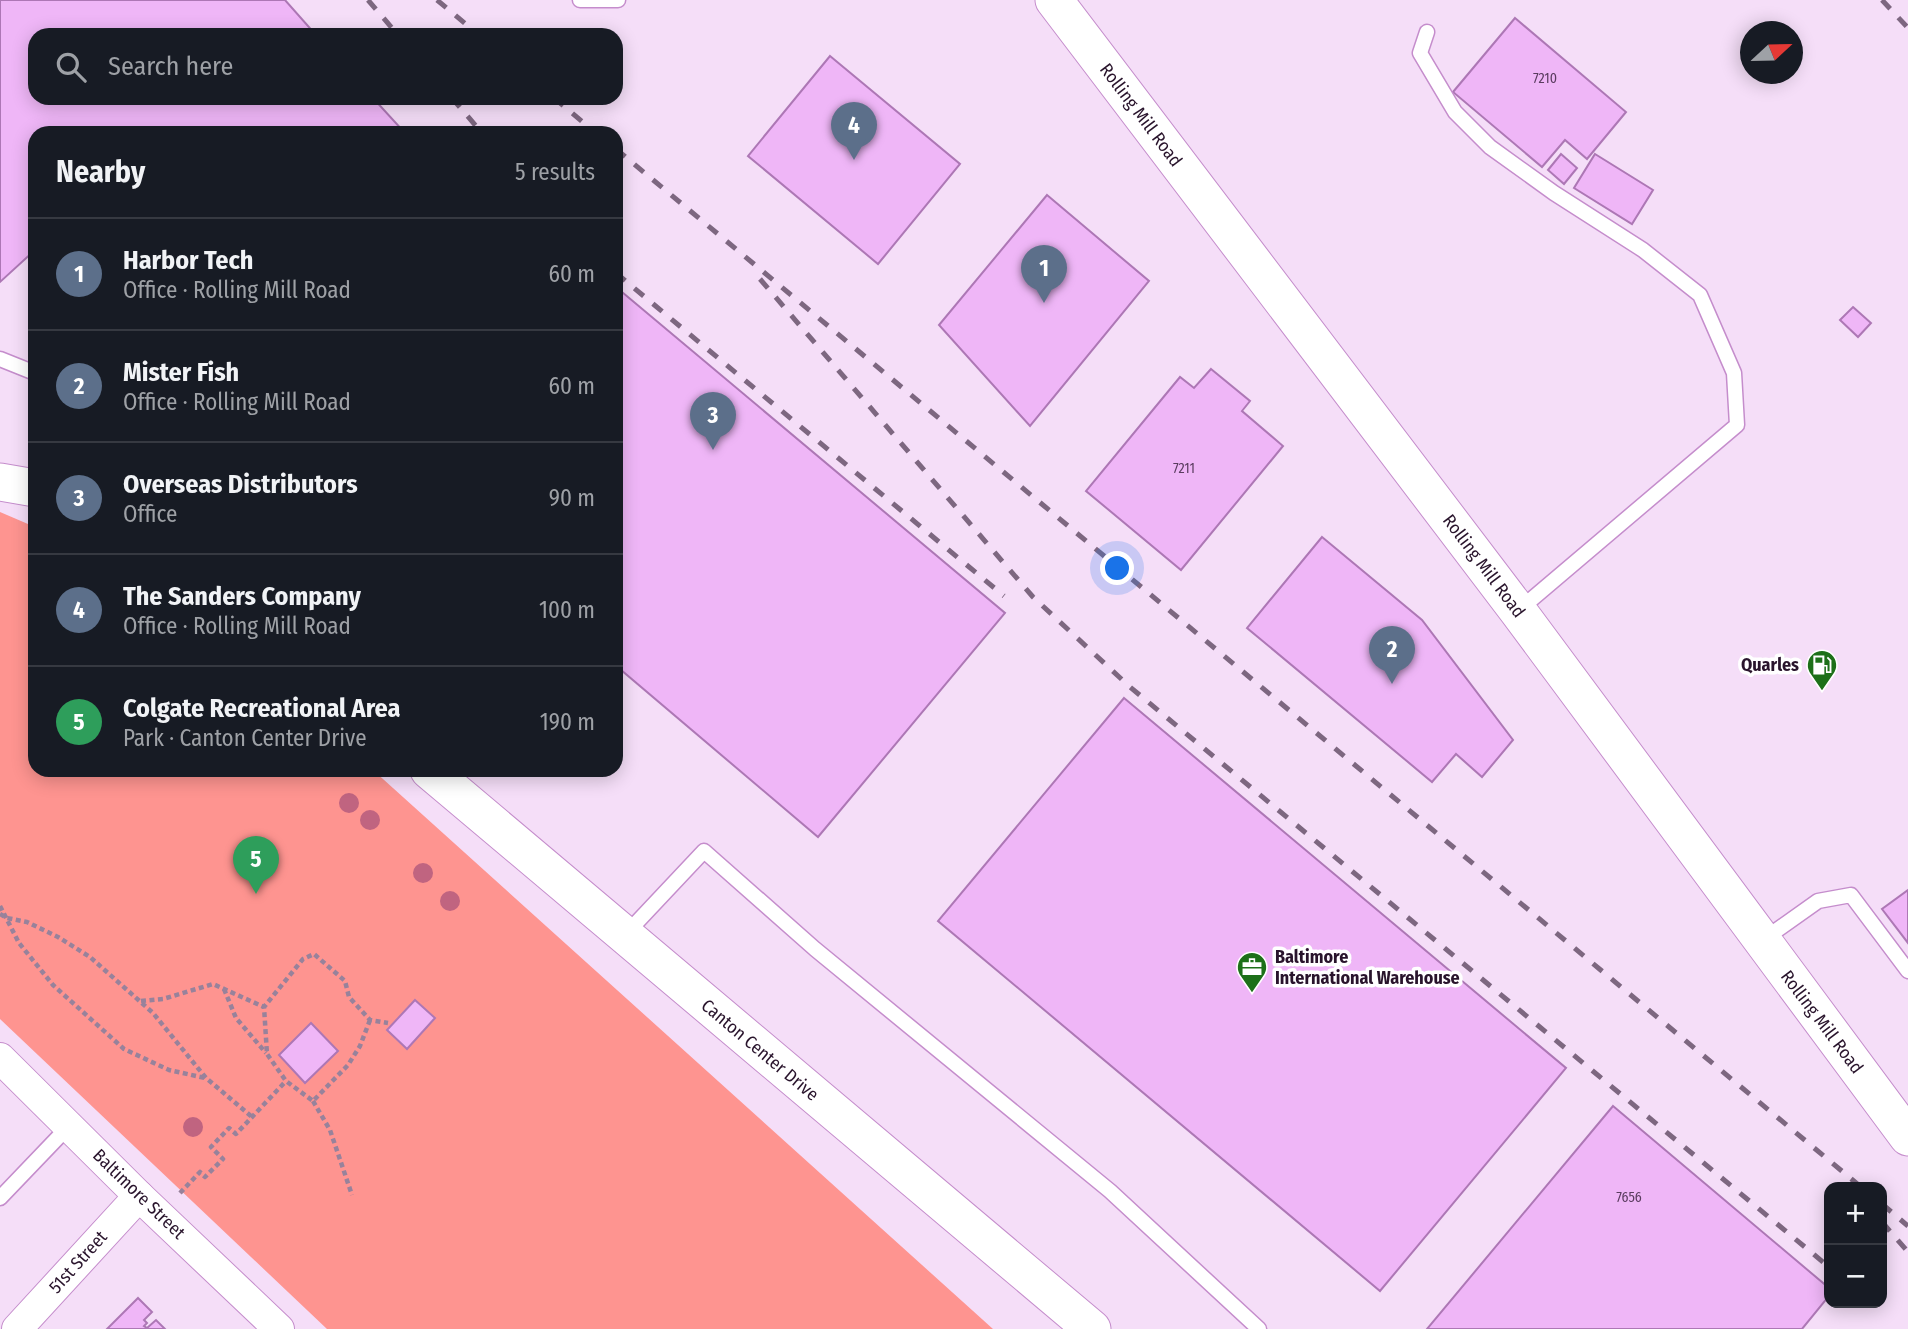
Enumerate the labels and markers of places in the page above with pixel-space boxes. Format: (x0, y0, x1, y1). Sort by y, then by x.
pin: 4 (831, 102, 877, 160)
pin: 1 (1021, 245, 1067, 303)
pin: 3 (690, 392, 736, 450)
pin: 2 (1369, 626, 1415, 684)
fuel station icon: Quarles (1805, 648, 1839, 692)
place label: Quarles (1741, 654, 1799, 676)
pin: 5 (233, 836, 279, 894)
place label: Baltimore International Warehouse (1275, 946, 1460, 989)
office icon: Baltimore International Warehouse (1235, 950, 1269, 994)

